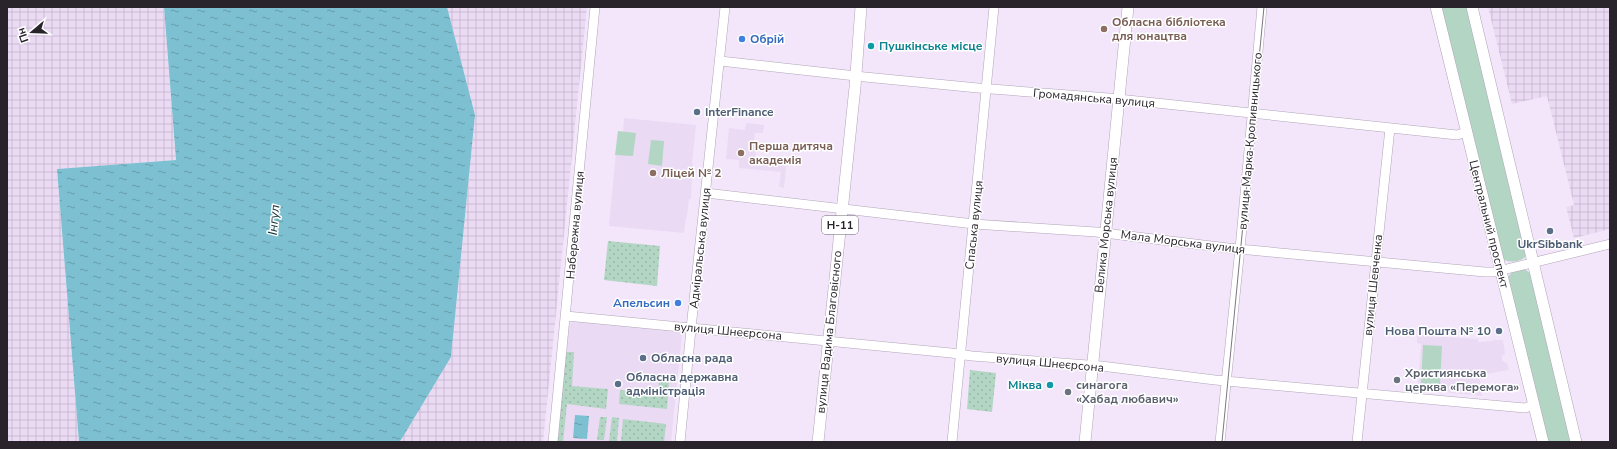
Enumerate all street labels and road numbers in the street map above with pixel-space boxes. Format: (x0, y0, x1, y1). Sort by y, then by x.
street label: вулиця Марка Кропивницького (1234, 52, 1266, 230)
street label: Громадянська вулиця (1032, 85, 1156, 111)
street label: Велика Морська вулиця (1091, 156, 1121, 294)
street label: Центральний проспект (1465, 158, 1513, 290)
street label: Набережна вулиця (562, 170, 588, 280)
street label: Спаська вулиця (961, 180, 987, 270)
street label: Адміральська вулиця (686, 187, 714, 309)
road number: Н-11 (822, 216, 858, 234)
street label: Мала Морська вулиця (1120, 226, 1246, 258)
street label: вулиця Шевченка (1360, 234, 1386, 336)
street label: вулиця Вадима Благовісного (812, 250, 846, 414)
street label: вулиця Шнеєрсона (673, 318, 783, 344)
street label: вулиця Шнеєрсона (995, 350, 1105, 376)

